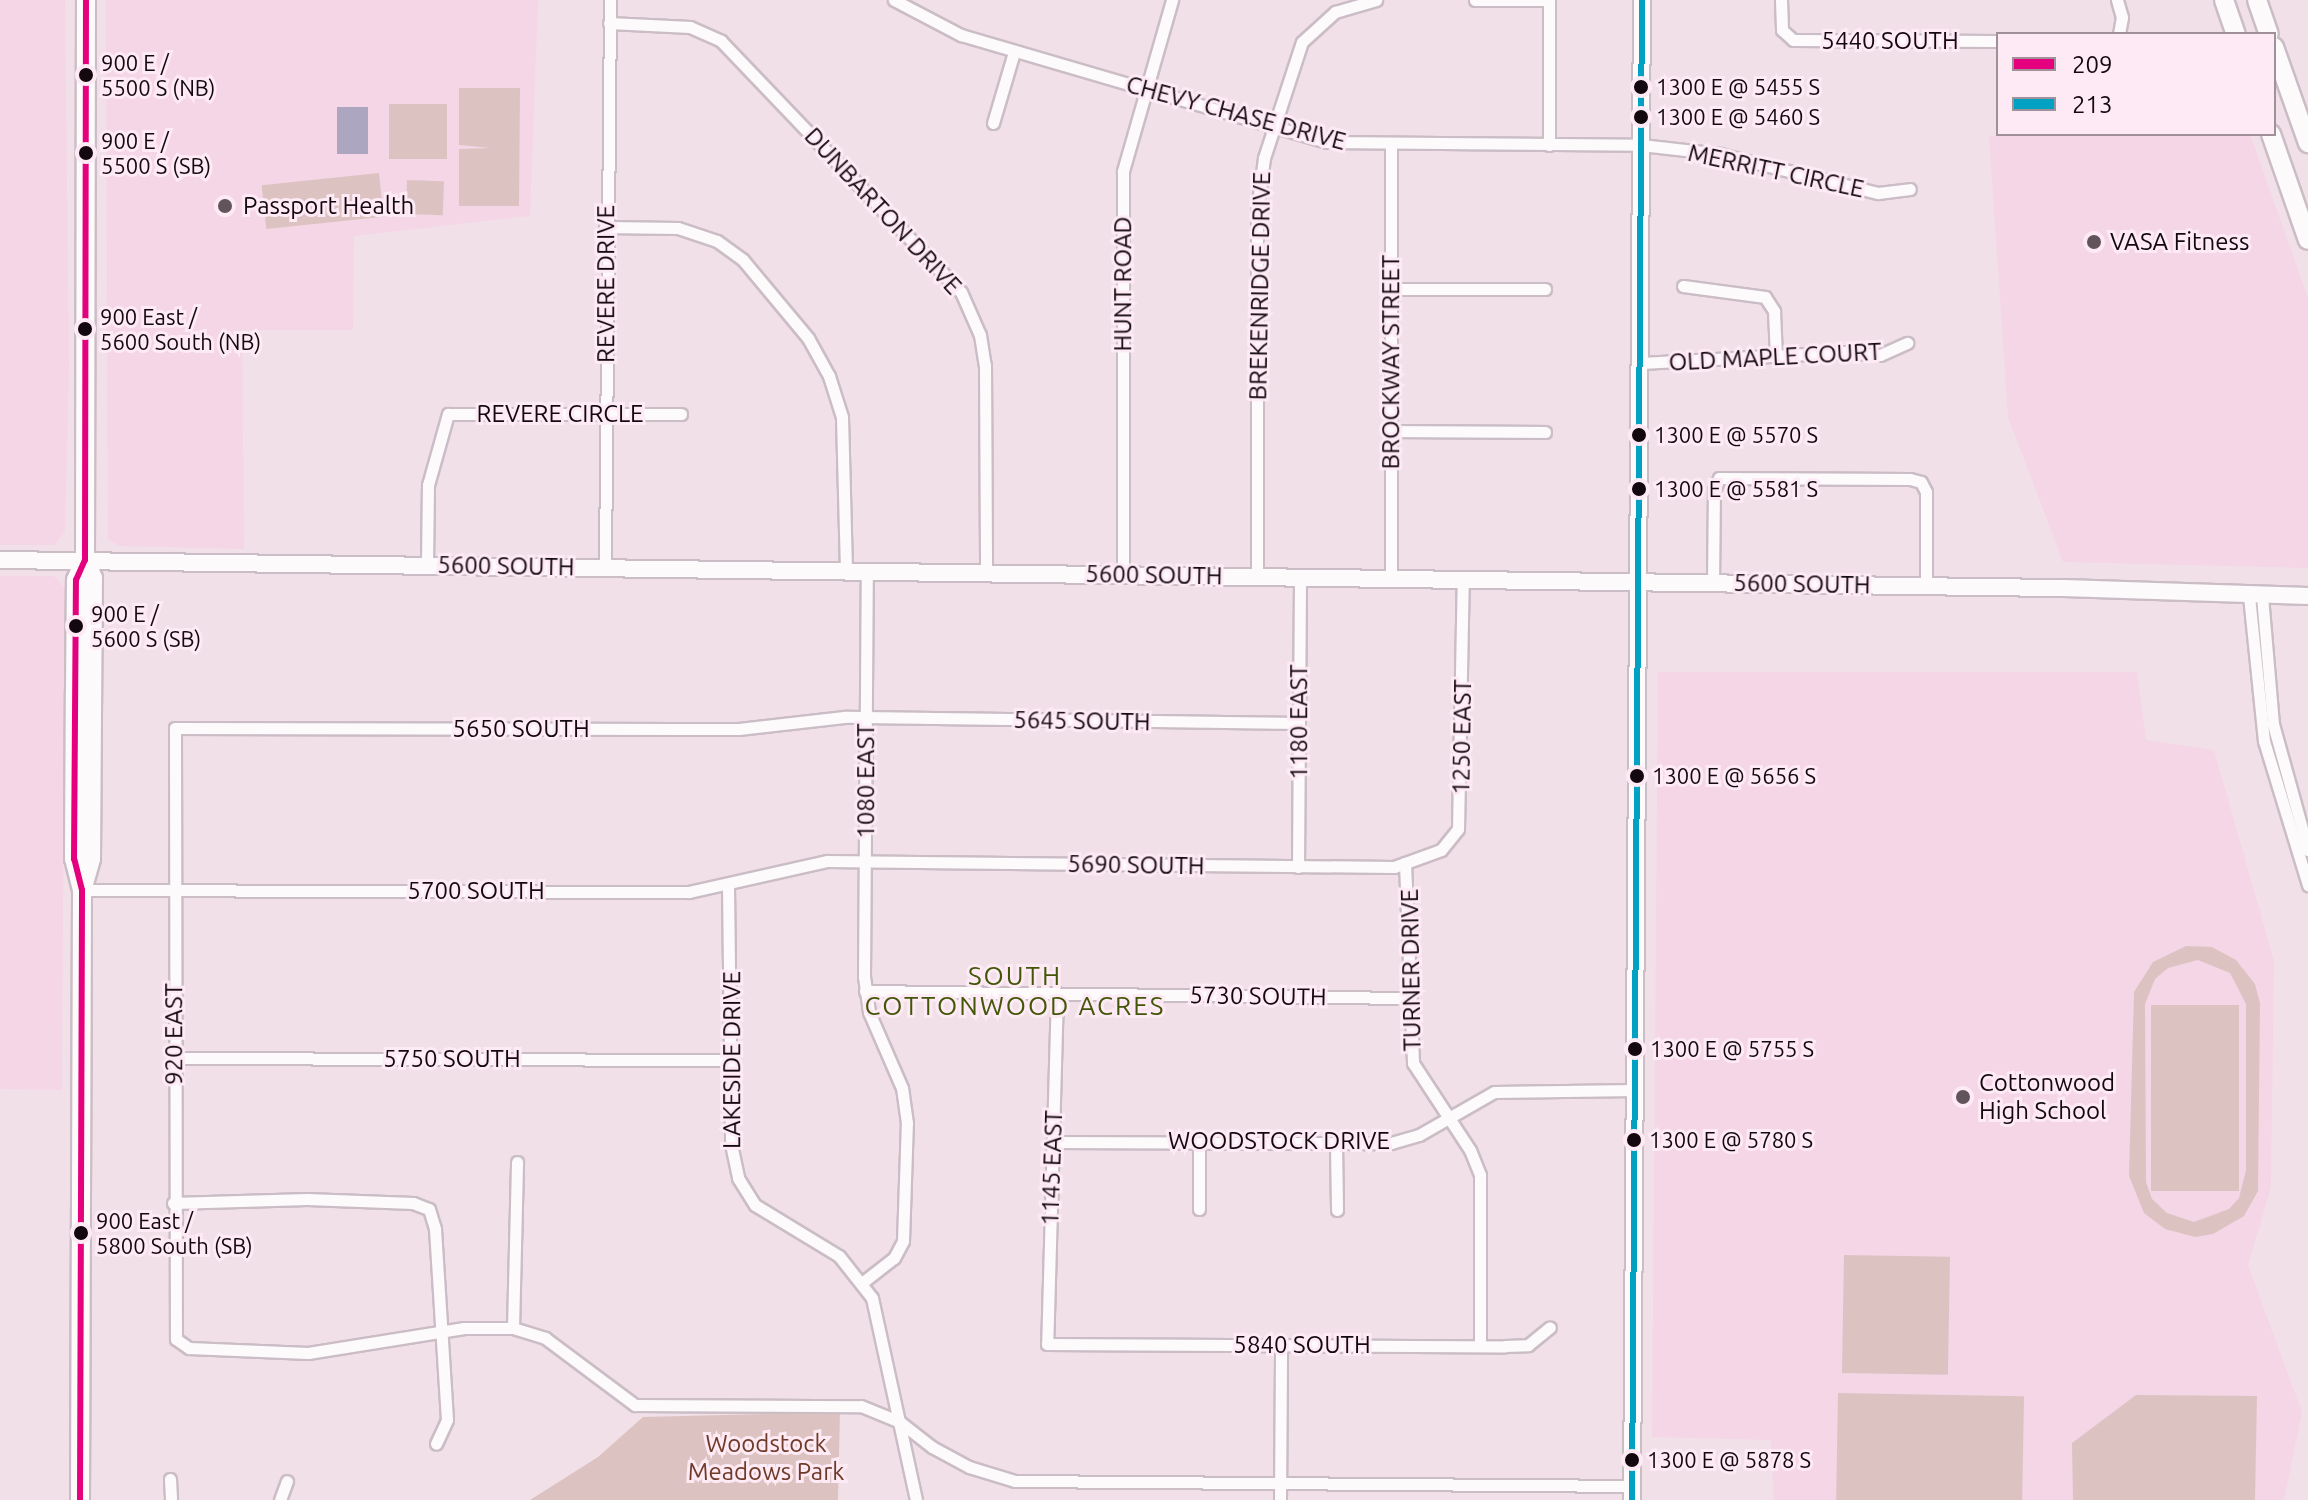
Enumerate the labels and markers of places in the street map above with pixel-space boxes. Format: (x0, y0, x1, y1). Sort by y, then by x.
place label: 900 E / 5500 S (NB) (101, 49, 215, 100)
marker: 900 E / 5500 S (NB) (78, 67, 94, 83)
place label: 1300 E @ 5455 S (1656, 74, 1820, 100)
marker: 1300 E @ 5455 S (1633, 79, 1649, 95)
place label: 1300 E @ 5460 S (1656, 104, 1820, 130)
marker: 1300 E @ 5460 S (1633, 109, 1649, 125)
place label: 900 E / 5500 S (SB) (101, 127, 211, 178)
marker: 900 E / 5500 S (SB) (78, 145, 94, 161)
place label: Passport Health (243, 192, 414, 220)
marker: Passport Health (214, 195, 236, 217)
place label: VASA Fitness (2110, 228, 2249, 256)
marker: VASA Fitness (2085, 233, 2103, 251)
place label: 900 East / 5600 South (NB) (100, 303, 261, 354)
marker: 900 East / 5600 South (NB) (77, 321, 93, 337)
place label: 1300 E @ 5570 S (1654, 422, 1818, 448)
marker: 1300 E @ 5570 S (1631, 427, 1647, 443)
place label: 1300 E @ 5581 S (1654, 476, 1818, 502)
marker: 1300 E @ 5581 S (1631, 481, 1647, 497)
place label: 900 E / 5600 S (SB) (91, 600, 201, 652)
marker: 900 E / 5600 S (SB) (68, 618, 84, 634)
place label: 1300 E @ 5656 S (1652, 763, 1816, 789)
marker: 1300 E @ 5656 S (1629, 768, 1645, 784)
place label: 1300 E @ 5755 S (1650, 1036, 1814, 1062)
marker: 1300 E @ 5755 S (1627, 1041, 1643, 1057)
place label: Cottonwood High School (1979, 1069, 2115, 1125)
marker: Cottonwood High School (1954, 1088, 1972, 1106)
place label: 1300 E @ 5780 S (1649, 1127, 1813, 1153)
marker: 1300 E @ 5780 S (1626, 1132, 1642, 1148)
place label: 900 East / 5800 South (SB) (96, 1207, 253, 1258)
marker: 900 East / 5800 South (SB) (73, 1225, 89, 1241)
place label: 1300 E @ 5878 S (1647, 1447, 1811, 1473)
marker: 1300 E @ 5878 S (1624, 1452, 1640, 1468)

